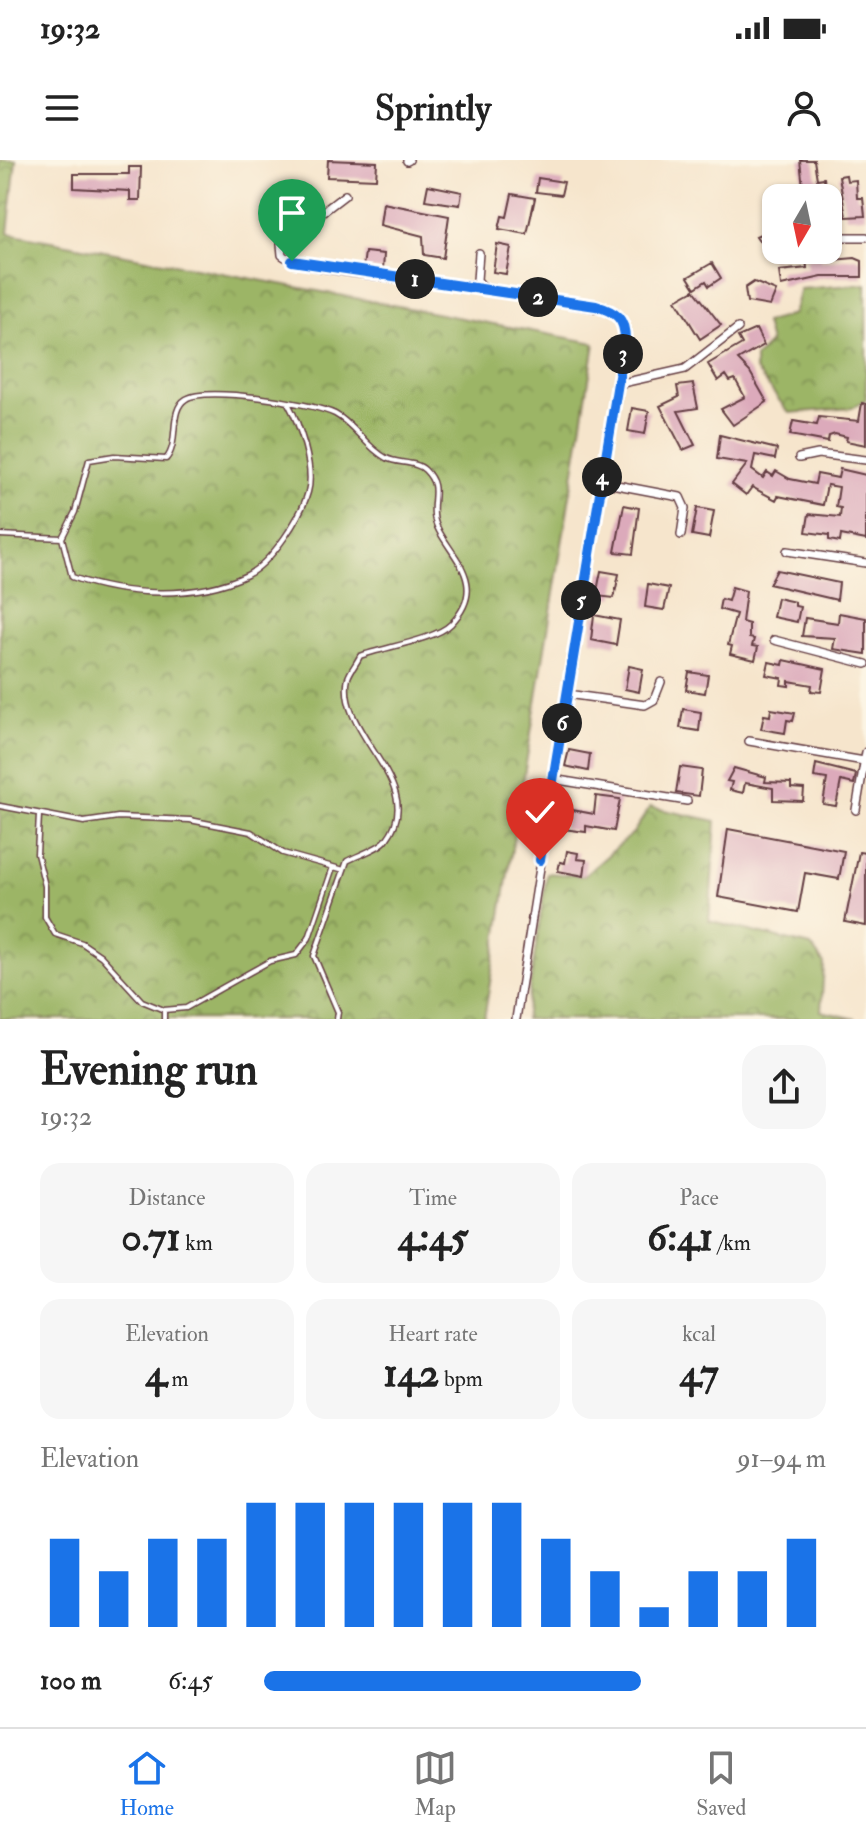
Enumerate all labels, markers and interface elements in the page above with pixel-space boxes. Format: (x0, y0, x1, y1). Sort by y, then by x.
text: 19:32 (40, 10, 100, 47)
icon: menu (40, 86, 84, 130)
text: Sprintly (375, 86, 491, 131)
icon: person (782, 86, 826, 130)
pin (258, 179, 326, 261)
north arrow (762, 184, 842, 264)
map controls (762, 184, 842, 264)
icon: arrive (270, 191, 314, 235)
pin: 1 (395, 259, 435, 299)
text: 1 (411, 265, 419, 293)
pin: 2 (518, 277, 558, 317)
text: 2 (532, 283, 544, 311)
pin: 3 (603, 334, 643, 374)
text: 3 (619, 340, 627, 368)
pin: 4 (582, 457, 622, 497)
text: 4 (596, 463, 608, 491)
pin: 5 (561, 580, 601, 620)
text: 5 (576, 586, 586, 614)
pin: 6 (542, 703, 582, 743)
text: 6 (556, 709, 568, 737)
pin (506, 778, 574, 860)
icon: check (518, 790, 562, 834)
text: Evening run (40, 1043, 258, 1098)
button: share (742, 1045, 826, 1129)
text: 19:32 (40, 1101, 92, 1133)
text: Distance (129, 1184, 205, 1212)
text: Time (409, 1184, 457, 1212)
text: Pace (679, 1184, 719, 1212)
text: 0.71 (121, 1212, 181, 1263)
text: 4:45 (398, 1212, 468, 1263)
text: 6:41 (647, 1212, 713, 1263)
text: km (181, 1229, 213, 1257)
text: /km (713, 1229, 751, 1257)
text: Elevation (125, 1320, 209, 1348)
text: Heart rate (388, 1320, 478, 1348)
text: kcal (682, 1320, 716, 1348)
text: 4 (145, 1348, 167, 1399)
text: 142 (383, 1348, 439, 1399)
text: 47 (679, 1348, 719, 1399)
text: m (167, 1365, 189, 1393)
text: bpm (439, 1365, 483, 1393)
text: Elevation (40, 1443, 139, 1475)
text: 91–94 m (737, 1443, 826, 1475)
text: 100 m (40, 1665, 101, 1697)
text: 6:45 (168, 1665, 213, 1697)
tab: Home (120, 1746, 174, 1822)
tab: Map (413, 1746, 457, 1822)
tab: Saved (696, 1746, 746, 1822)

